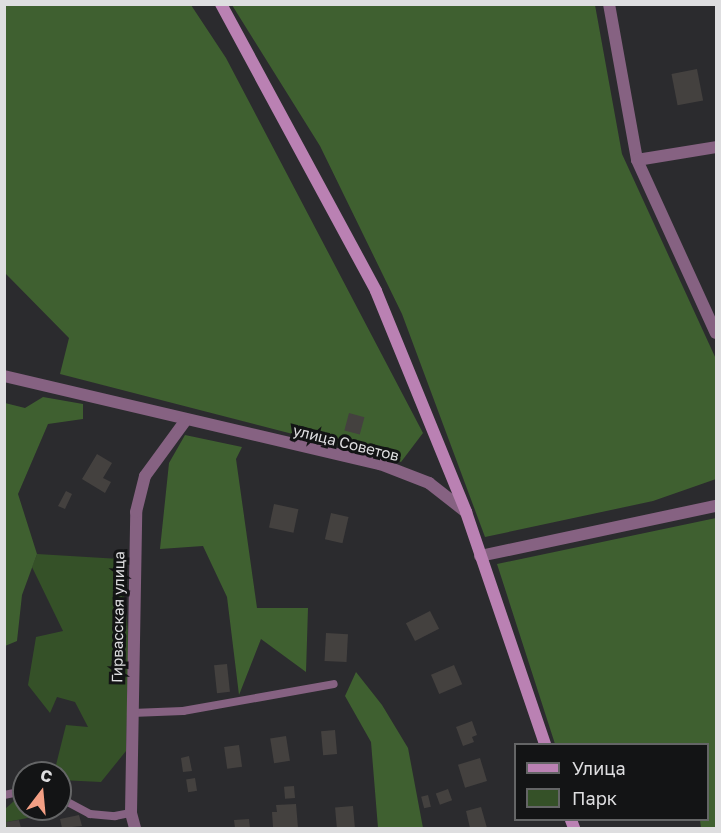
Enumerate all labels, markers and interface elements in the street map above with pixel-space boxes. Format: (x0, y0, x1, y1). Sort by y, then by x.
street label: улица Советов (291, 421, 401, 465)
street label: Гирвасская улица (108, 551, 128, 683)
legend (514, 743, 709, 821)
text: Улица (572, 757, 626, 779)
north arrow (12, 761, 72, 821)
text: С (38, 764, 55, 787)
text: Парк (572, 787, 617, 809)

